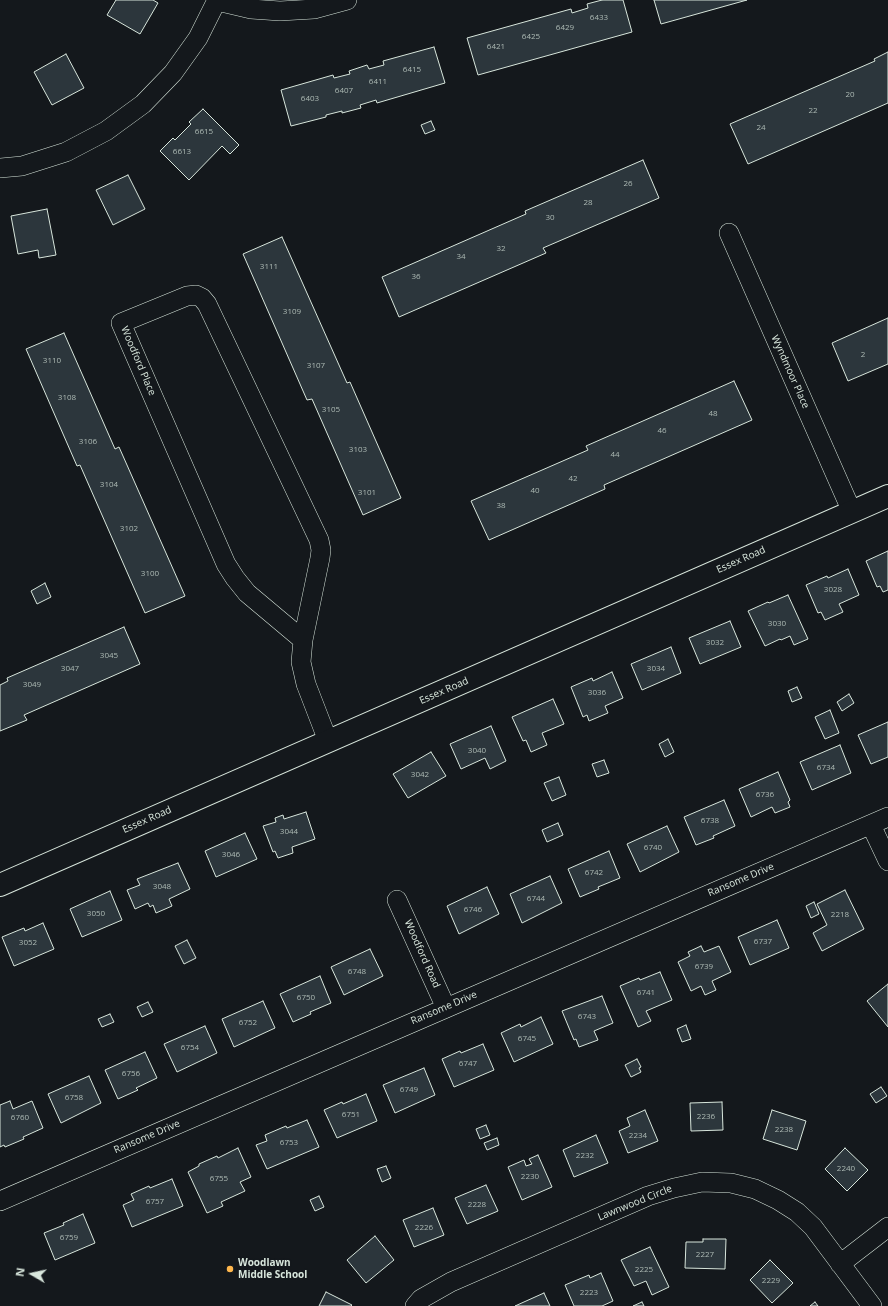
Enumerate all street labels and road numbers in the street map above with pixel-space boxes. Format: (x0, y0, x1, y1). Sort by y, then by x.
street label: Woodford Place (118, 325, 158, 397)
street label: Wyndmoor Place (768, 333, 812, 411)
street label: Essex Road (715, 544, 767, 576)
street label: Essex Road (418, 675, 470, 707)
street label: Essex Road (121, 804, 173, 836)
street label: Ransome Drive (706, 861, 776, 899)
street label: Woodford Road (402, 918, 442, 990)
street label: Ransome Drive (409, 989, 479, 1027)
street label: Ransome Drive (112, 1118, 182, 1156)
street label: Lawnwood Circle (596, 1183, 674, 1223)

